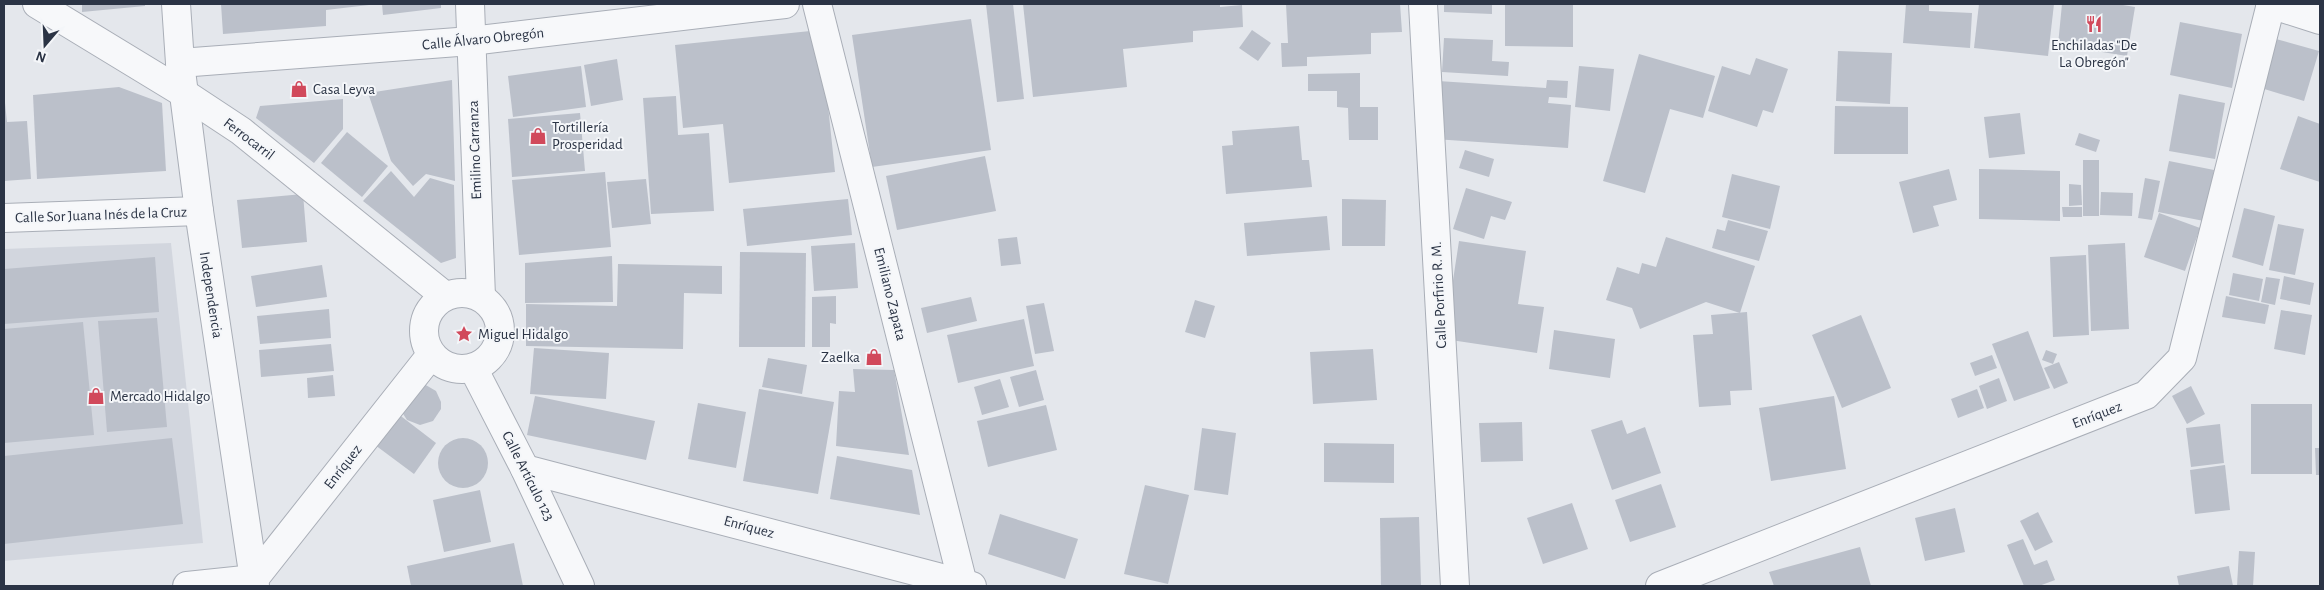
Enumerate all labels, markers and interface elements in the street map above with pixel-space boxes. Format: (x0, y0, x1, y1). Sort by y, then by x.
restaurant icon: Enchiladas "De La Obregón" (2084, 14, 2104, 34)
north arrow (20, 20, 70, 70)
street label: Calle Álvaro Obregón (421, 23, 545, 53)
place label: Enchiladas "De La Obregón" (2051, 38, 2137, 70)
text: N (34, 48, 48, 65)
shop icon: Casa Leyva (289, 79, 309, 99)
place label: Casa Leyva (313, 82, 375, 97)
street label: Emilino Carranza (466, 100, 484, 200)
street label: Ferrocarril (221, 115, 277, 163)
place label: Tortillería Prosperidad (552, 120, 623, 152)
shop icon: Tortillería Prosperidad (528, 126, 548, 146)
street label: Calle Sor Juana Inés de la Cruz (15, 205, 187, 225)
street label: Calle Porfirio R. M. (1429, 241, 1449, 349)
street label: Emiliano Zapata (871, 246, 909, 342)
street label: Independencia (197, 251, 225, 339)
place icon: Miguel Hidalgo (454, 324, 474, 344)
place label: Miguel Hidalgo (478, 327, 568, 342)
shop icon: Zaelka (864, 347, 884, 367)
place label: Zaelka (821, 350, 860, 365)
shop icon: Mercado Hidalgo (86, 386, 106, 406)
place label: Mercado Hidalgo (110, 389, 210, 404)
street label: Enríquez (2070, 399, 2124, 431)
street label: Calle Artículo 123 (499, 429, 557, 523)
street label: Enríquez (321, 442, 365, 492)
street label: Enríquez (722, 513, 776, 541)

